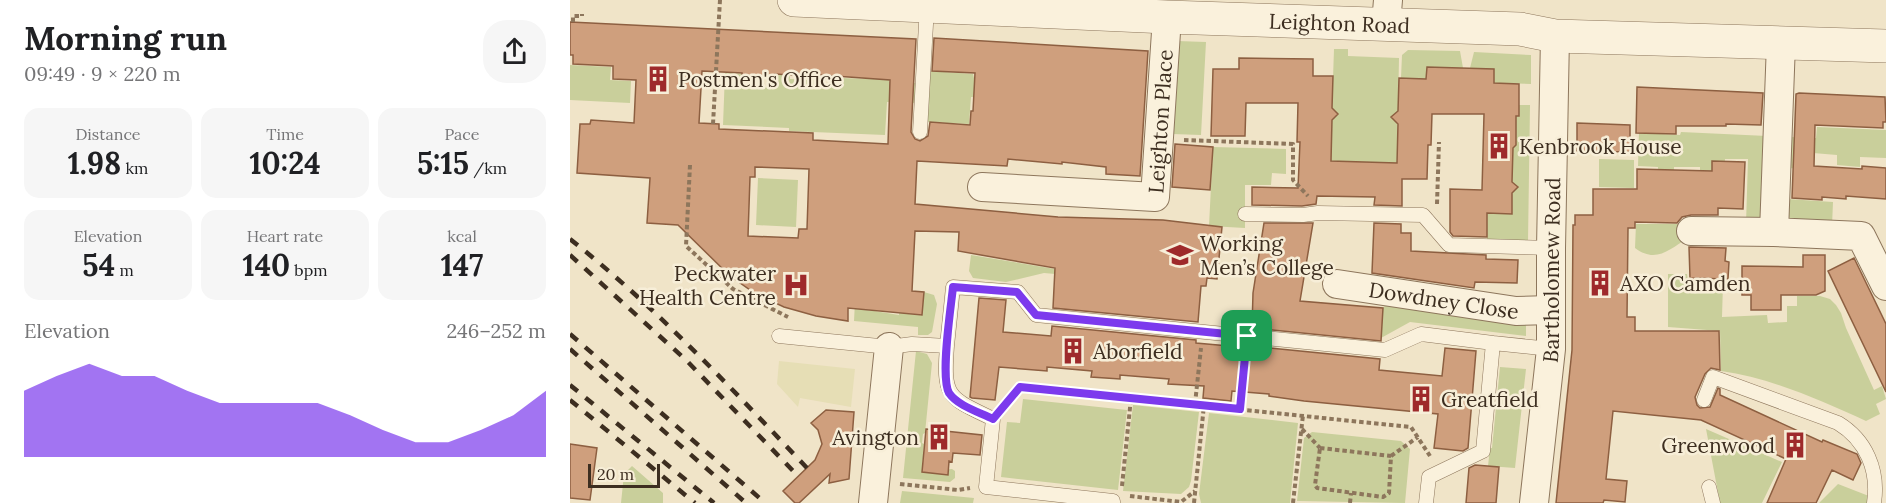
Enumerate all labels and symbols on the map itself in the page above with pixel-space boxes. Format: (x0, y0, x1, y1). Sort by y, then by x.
street label: Leighton Road (1268, 7, 1411, 39)
street label: Leighton Place (1142, 49, 1178, 194)
building icon: Postmen's Office (643, 64, 673, 94)
place label: Postmen's Office (678, 66, 842, 93)
building icon: Kenbrook House (1484, 131, 1514, 161)
place label: Kenbrook House (1519, 133, 1682, 160)
street label: Bartholomew Road (1536, 177, 1566, 364)
place label: Working Men’s College (1200, 230, 1334, 281)
school or university icon: Working Men’s College (1165, 240, 1195, 270)
place label: Peckwater Health Centre (639, 260, 776, 311)
building icon: AXO Camden (1585, 268, 1615, 298)
hospital icon: Peckwater Health Centre (781, 270, 811, 300)
place label: AXO Camden (1619, 270, 1751, 297)
street label: Dowdney Close (1367, 275, 1521, 325)
pin (1221, 310, 1272, 361)
building icon: Aborfield (1058, 336, 1088, 366)
place label: Aborfield (1092, 338, 1182, 365)
building icon: Greatfield (1406, 384, 1436, 414)
place label: Greatfield (1441, 386, 1539, 413)
building icon: Avington (924, 422, 954, 452)
place label: Avington (831, 424, 919, 451)
building icon: Greenwood (1780, 430, 1810, 460)
place label: Greenwood (1661, 432, 1775, 459)
scale bar (588, 461, 660, 488)

